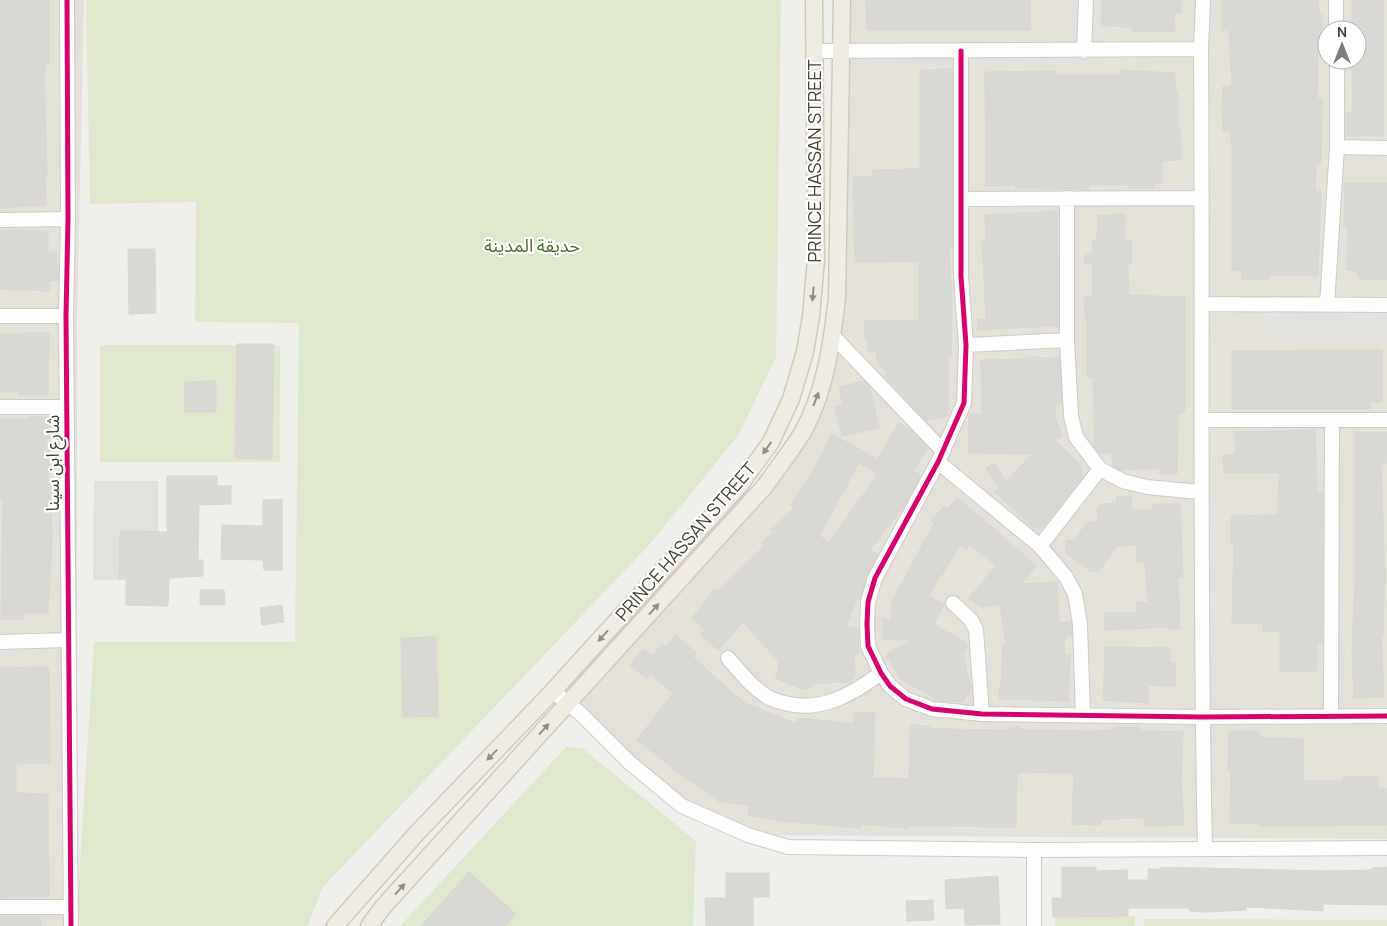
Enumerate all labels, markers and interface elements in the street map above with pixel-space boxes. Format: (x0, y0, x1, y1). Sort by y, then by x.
north arrow (1317, 20, 1367, 70)
text: N (1337, 22, 1347, 41)
street label: PRINCE HASSAN STREET (802, 59, 826, 263)
park label: حديقة المدينة (484, 233, 580, 257)
one-way arrow (809, 286, 817, 302)
one-way arrow (812, 391, 820, 406)
street label: شارع ابن سينا (40, 415, 67, 511)
one-way arrow (762, 441, 772, 454)
street label: PRINCE HASSAN STREET (610, 457, 761, 626)
one-way arrow (648, 603, 659, 616)
one-way arrow (597, 630, 609, 642)
one-way arrow (539, 723, 550, 736)
one-way arrow (486, 748, 498, 760)
one-way arrow (394, 883, 406, 895)

